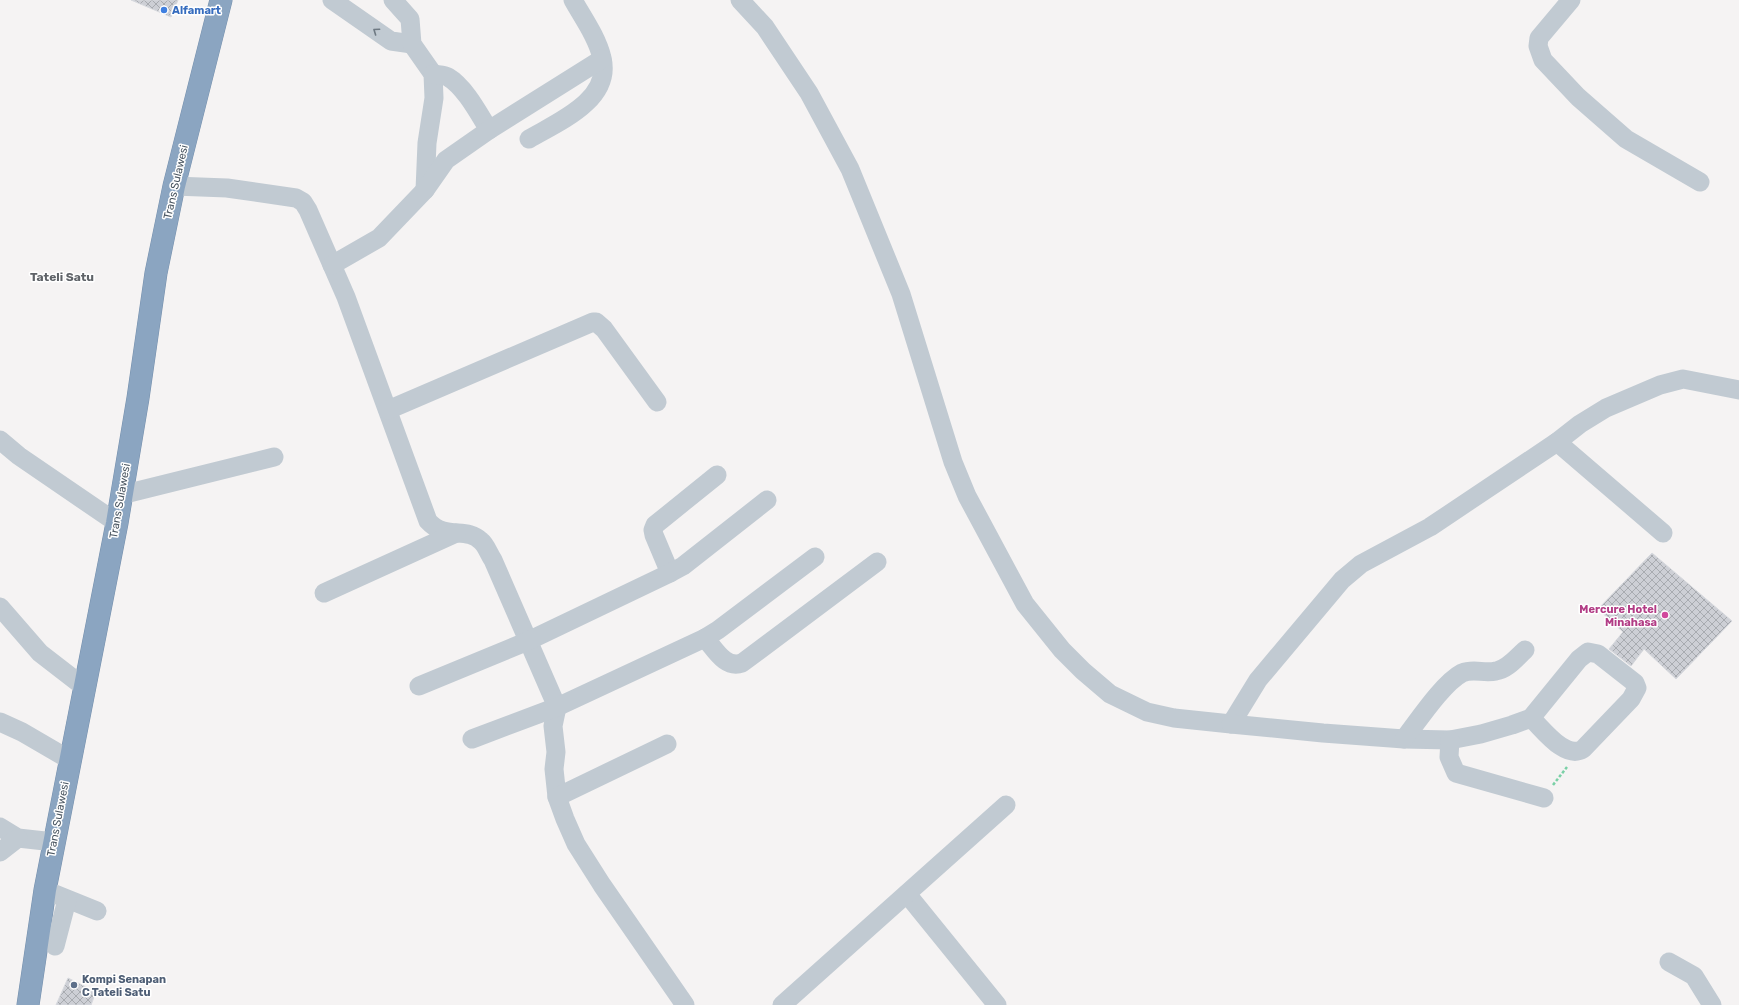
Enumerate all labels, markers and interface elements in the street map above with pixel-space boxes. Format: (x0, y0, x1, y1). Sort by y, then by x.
place label: Alfamart (172, 4, 221, 17)
marker: Alfamart (159, 5, 169, 15)
one-way arrow (374, 29, 381, 36)
street label: Trans Sulawesi (161, 144, 191, 220)
district label: Tateli Satu (30, 270, 94, 284)
street label: Trans Sulawesi (107, 462, 133, 540)
place label: Mercure Hotel Minahasa (1579, 603, 1657, 629)
marker: Mercure Hotel Minahasa (1660, 610, 1670, 620)
street label: Trans Sulawesi (44, 781, 72, 857)
place label: Kompi Senapan C Tateli Satu (82, 973, 166, 999)
marker: Kompi Senapan C Tateli Satu (69, 980, 79, 990)

